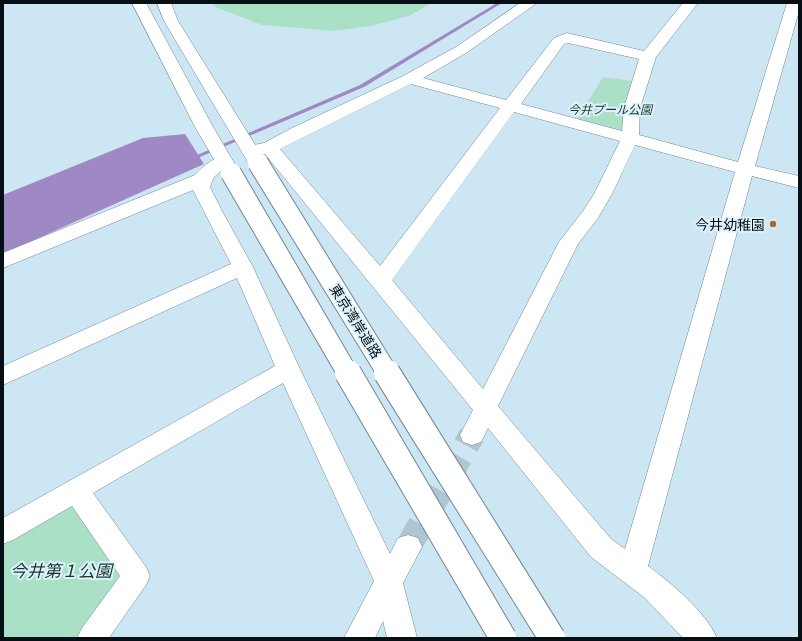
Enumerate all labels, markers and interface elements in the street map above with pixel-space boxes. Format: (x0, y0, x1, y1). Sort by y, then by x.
park label: 今井プール公園 (568, 101, 654, 118)
place label: 今井幼稚園 (695, 215, 765, 234)
marker: 今井幼稚園 (768, 219, 778, 229)
street label: 東京湾岸道路 (326, 280, 386, 362)
park label: 今井第１公園 (10, 559, 114, 582)

